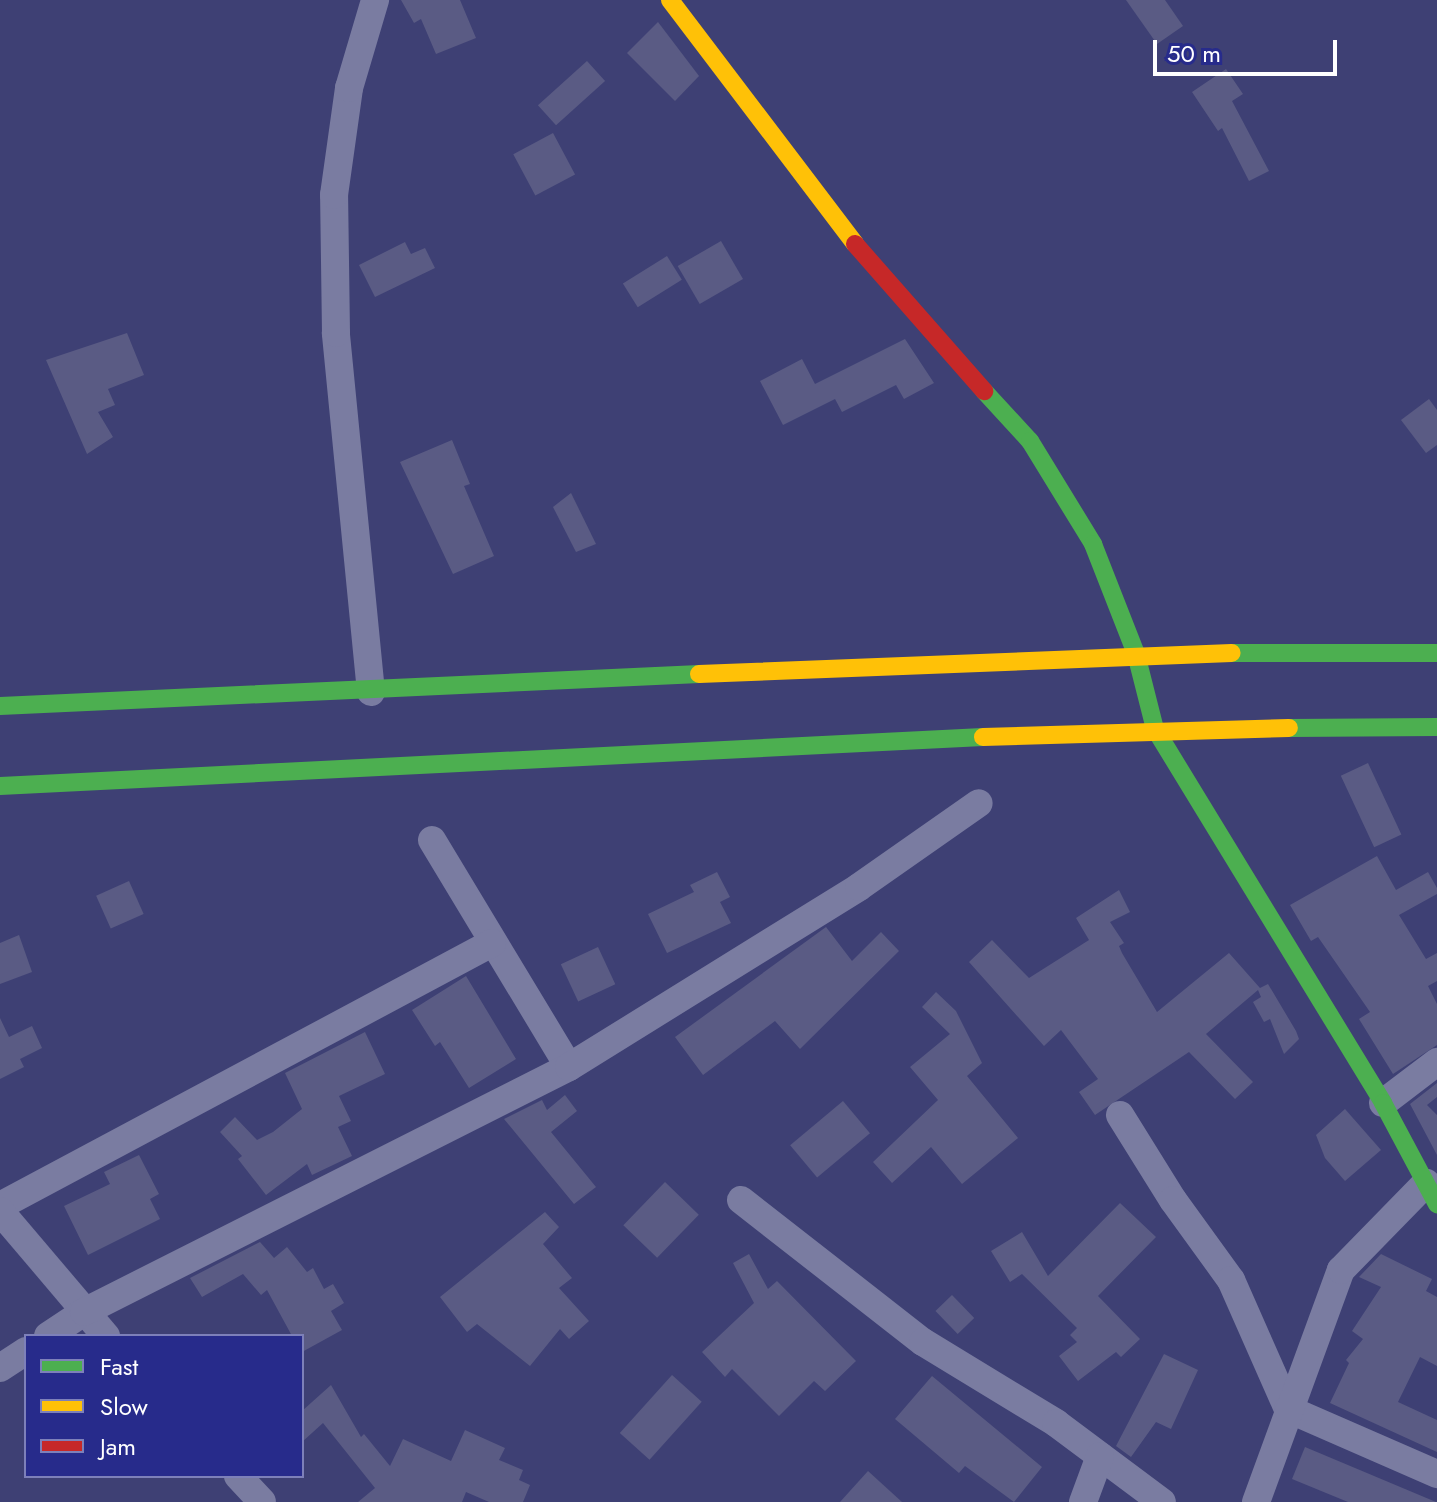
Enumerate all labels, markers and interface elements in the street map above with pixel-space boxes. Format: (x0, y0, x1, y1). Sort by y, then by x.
scale bar (1157, 24, 1341, 74)
text: 50 m (1167, 36, 1221, 71)
legend (24, 1334, 304, 1478)
text: Fast (100, 1349, 138, 1384)
text: Slow (100, 1389, 148, 1424)
text: Jam (100, 1429, 136, 1464)

